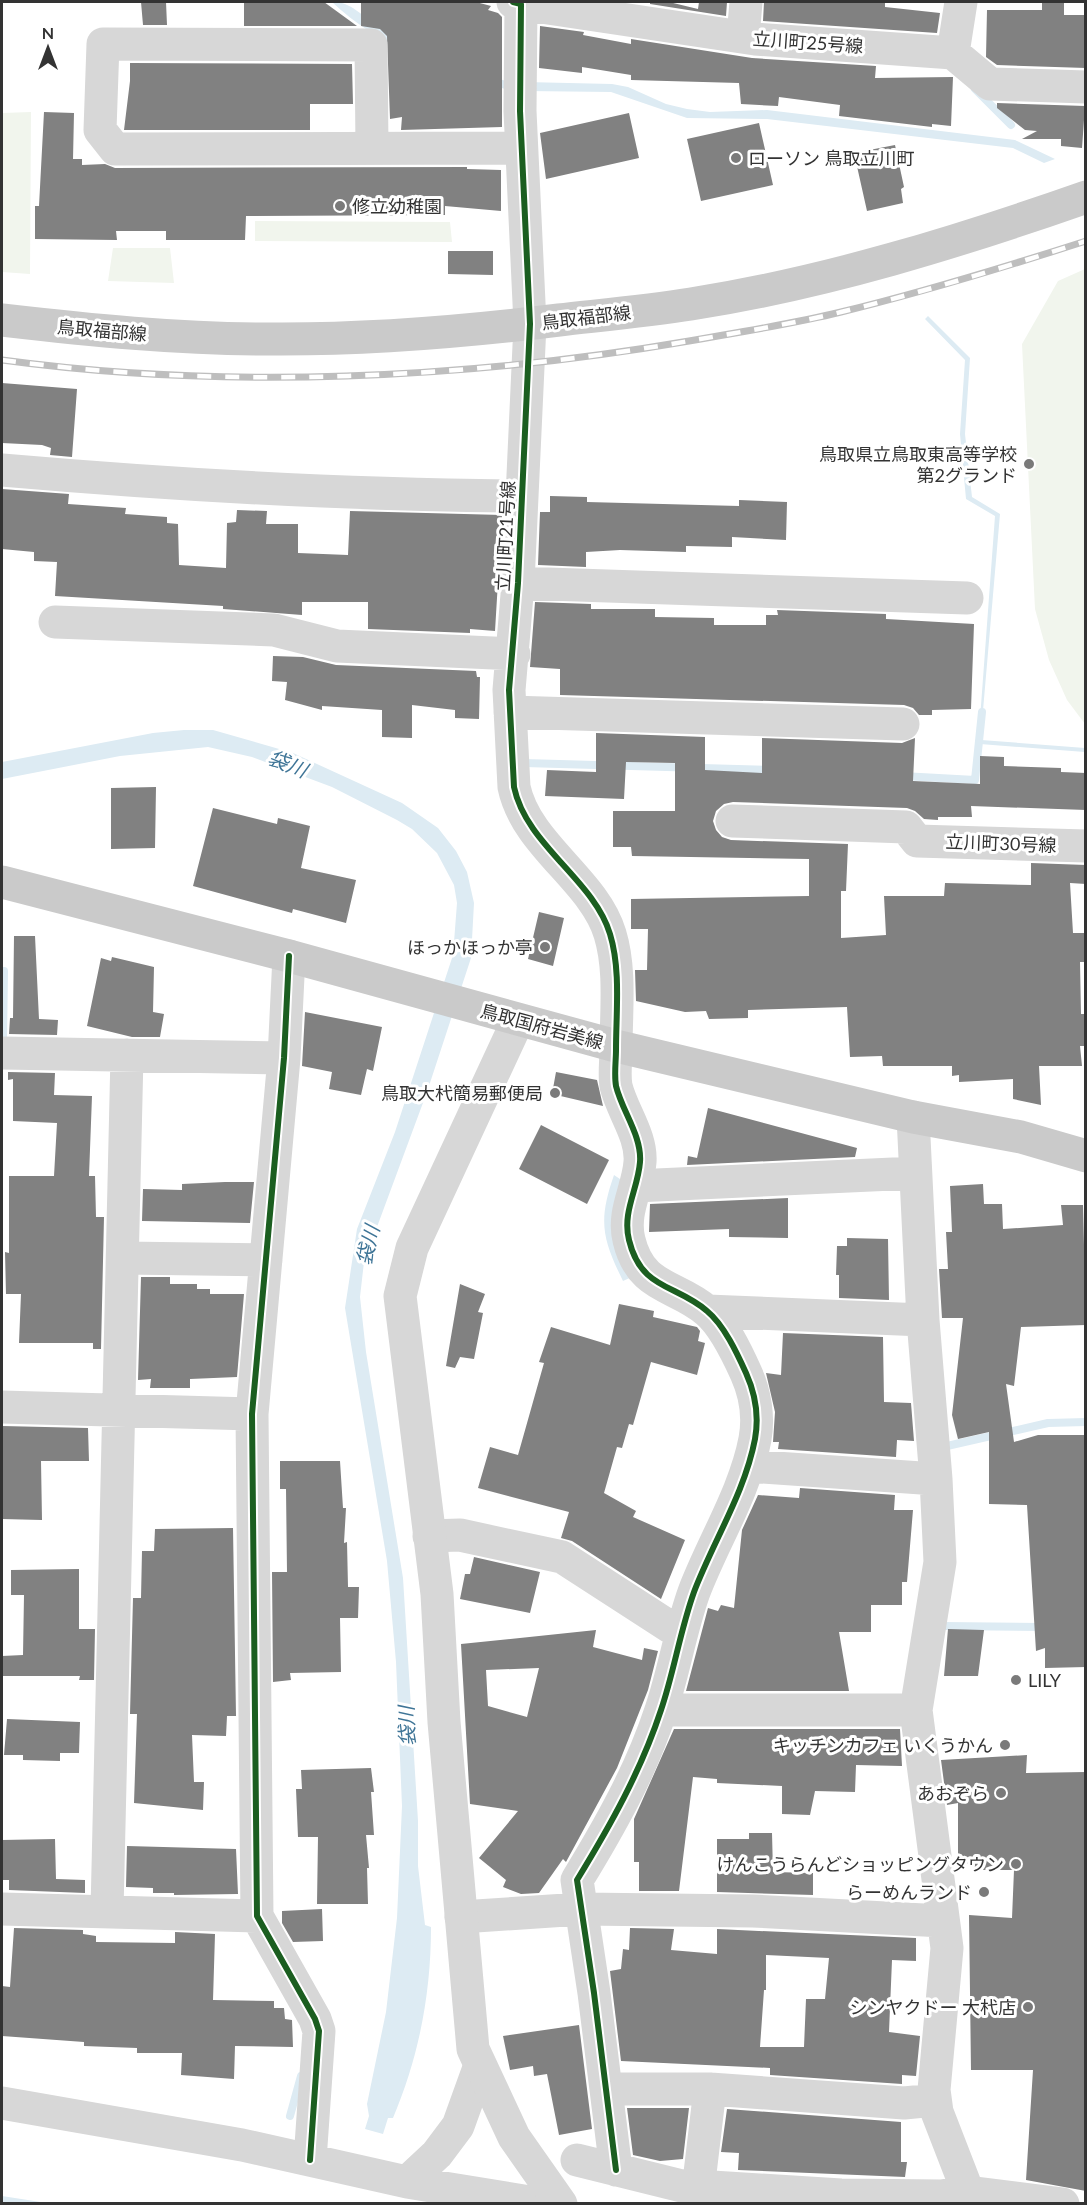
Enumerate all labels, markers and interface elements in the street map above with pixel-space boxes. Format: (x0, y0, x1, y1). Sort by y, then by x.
north arrow (18, 18, 78, 78)
text: N (42, 23, 54, 42)
street label: 立川町25号線 (752, 27, 864, 57)
place label: ローソン 鳥取立川町 (748, 147, 915, 169)
marker: ローソン 鳥取立川町 (729, 151, 743, 165)
place label: 修立幼稚園 (352, 195, 442, 217)
marker: 修立幼稚園 (333, 199, 347, 213)
street label: 鳥取福部線 (540, 301, 632, 333)
street label: 鳥取福部線 (56, 315, 148, 345)
place label: 鳥取県立鳥取東高等学校 第2グランド (819, 443, 1017, 486)
marker: 鳥取県立鳥取東高等学校 第2グランド (1022, 457, 1036, 471)
street label: 立川町21号線 (491, 480, 519, 592)
water label: 袋川 (265, 744, 313, 782)
street label: 立川町30号線 (945, 830, 1057, 856)
place label: ほっかほっか亭 (407, 936, 533, 958)
marker: ほっかほっか亭 (538, 940, 552, 954)
street label: 鳥取国府岩美線 (478, 999, 606, 1053)
place label: 鳥取大杙簡易郵便局 (381, 1082, 543, 1104)
marker: 鳥取大杙簡易郵便局 (548, 1086, 562, 1100)
water label: 袋川 (351, 1221, 384, 1267)
place label: LILY (1028, 1669, 1062, 1691)
marker: LILY (1009, 1673, 1023, 1687)
water label: 袋川 (393, 1704, 419, 1746)
place label: キッチンカフェ いくうかん (773, 1734, 993, 1756)
marker: キッチンカフェ いくうかん (998, 1738, 1012, 1752)
place label: あおぞら (917, 1782, 989, 1804)
marker: あおぞら (994, 1786, 1008, 1800)
place label: けんこうらんどショッピングタウン (717, 1853, 1004, 1875)
marker: けんこうらんどショッピングタウン (1009, 1857, 1023, 1871)
place label: らーめんランド (846, 1881, 972, 1903)
marker: らーめんランド (977, 1885, 991, 1899)
place label: シンヤクドー 大杙店 (849, 1996, 1016, 2018)
marker: シンヤクドー 大杙店 (1021, 2000, 1035, 2014)

